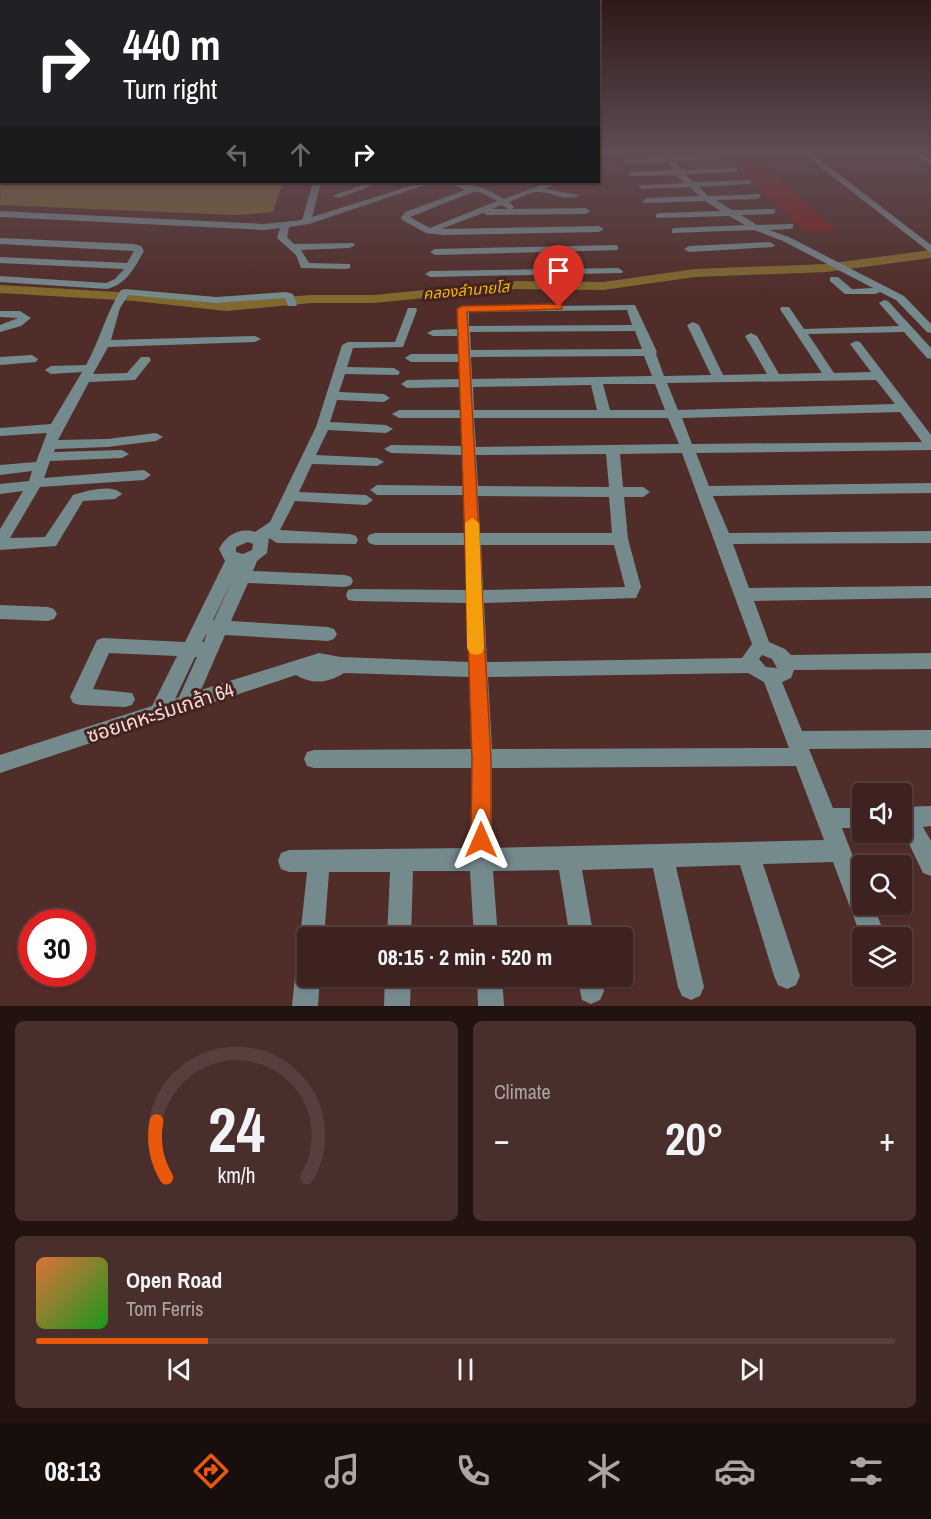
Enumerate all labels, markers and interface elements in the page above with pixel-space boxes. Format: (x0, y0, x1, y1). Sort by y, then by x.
text: 440 m (123, 17, 221, 73)
icon: right (24, 24, 102, 102)
text: Turn right (123, 71, 217, 107)
icon: left (221, 138, 254, 171)
icon: ahead (284, 138, 317, 171)
icon: right (347, 138, 380, 171)
pin (533, 245, 584, 307)
icon: arrive (542, 254, 575, 287)
water label: คลองลำนายโส (422, 276, 512, 304)
street label: ซอยเคหะร่มเกล้า 64 (83, 675, 237, 749)
map controls (852, 783, 912, 987)
button: sound (852, 783, 912, 843)
position arrow (449, 808, 513, 872)
button: search (852, 855, 912, 915)
speed limit sign: 30 (18, 909, 96, 987)
button: layers (852, 927, 912, 987)
text: 08:15 · 2 min · 520 m (378, 942, 552, 972)
text: Climate (494, 1078, 551, 1105)
text: 24 (208, 1087, 265, 1171)
text: 20° (665, 1108, 724, 1169)
text: − (494, 1117, 510, 1161)
text: + (879, 1117, 895, 1161)
text: km/h (217, 1161, 256, 1190)
text: Open Road (126, 1265, 222, 1295)
text: Tom Ferris (126, 1295, 204, 1322)
icon: previous (163, 1353, 196, 1386)
icon: pause (449, 1353, 482, 1386)
icon: next (735, 1353, 768, 1386)
icon: directions (190, 1450, 232, 1492)
icon: music (321, 1450, 363, 1492)
icon: phone (452, 1450, 494, 1492)
icon: climate (583, 1450, 625, 1492)
icon: car (714, 1450, 756, 1492)
icon: filters (845, 1450, 887, 1492)
text: 08:13 (44, 1453, 101, 1489)

